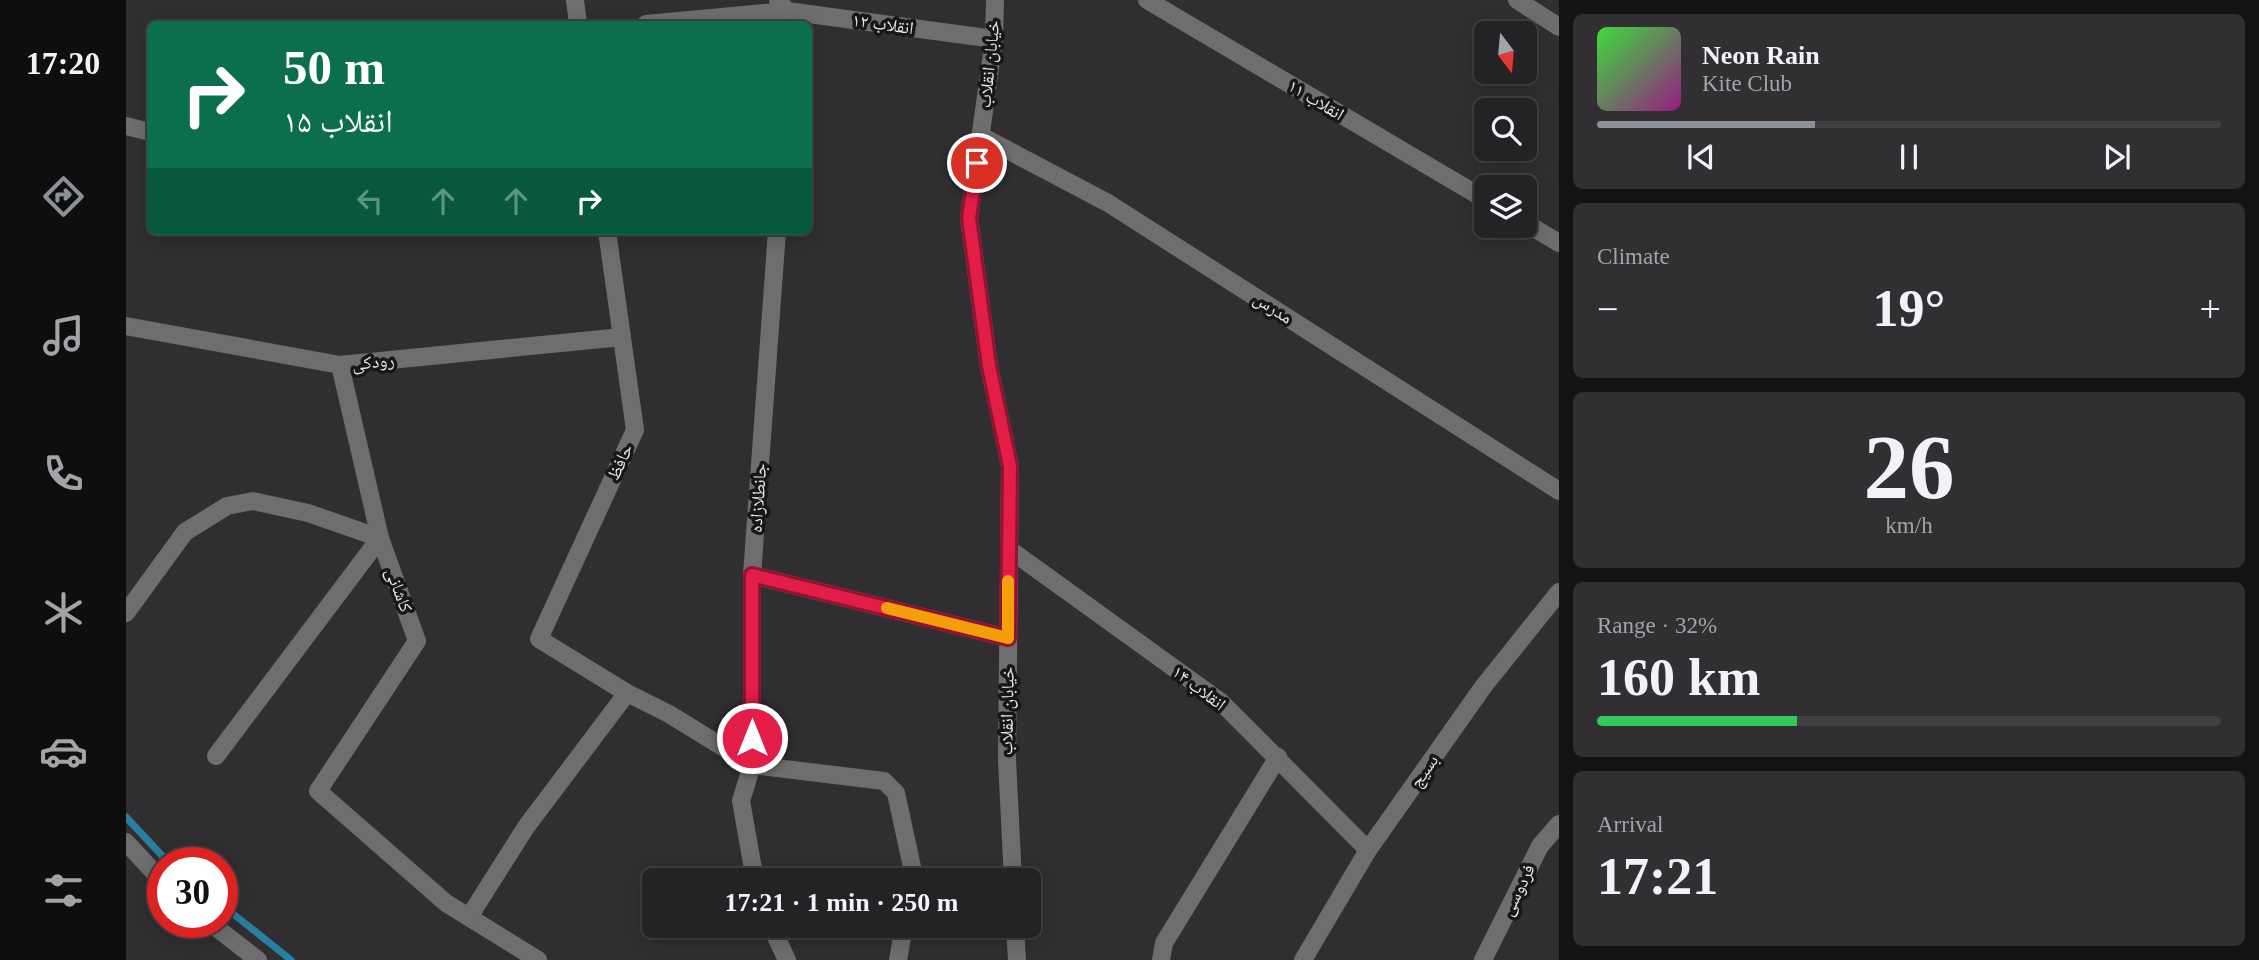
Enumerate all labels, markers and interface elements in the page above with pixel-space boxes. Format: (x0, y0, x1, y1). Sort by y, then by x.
street label: انقلاب ۱۲ (851, 10, 915, 39)
street label: خیابان انقلاب (974, 19, 1005, 109)
north arrow (1474, 21, 1536, 84)
map controls (1474, 21, 1537, 238)
text: 50 m (283, 40, 385, 95)
text: Neon Rain (1702, 41, 1820, 70)
text: 17:20 (26, 45, 100, 81)
icon: right (168, 49, 259, 140)
text: Kite Club (1702, 71, 1792, 96)
street label: انقلاب ۱۱ (1284, 76, 1348, 125)
button: search (1474, 98, 1537, 161)
text: انقلاب ۱۵ (283, 103, 393, 139)
pin (947, 133, 1007, 193)
icon: previous (1682, 138, 1720, 176)
icon: pause (1890, 138, 1928, 176)
icon: next (2098, 138, 2136, 176)
icon: arrive (958, 144, 996, 182)
icon: directions (39, 172, 88, 221)
button: layers (1474, 175, 1537, 238)
icon: left (351, 182, 389, 220)
icon: ahead (424, 182, 462, 220)
icon: ahead (497, 182, 535, 220)
icon: right (570, 182, 608, 220)
text: Climate (1597, 244, 1670, 269)
text: 19° (1873, 280, 1945, 337)
street label: مدرس (1249, 288, 1296, 329)
text: − (1597, 288, 1618, 330)
text: + (2200, 288, 2221, 330)
icon: music (39, 311, 88, 360)
street label: رودکی (351, 350, 395, 375)
text: 26 (1864, 417, 1955, 518)
street label: حافظ (603, 441, 637, 483)
icon: phone (39, 449, 88, 498)
street label: جانطلازاده (746, 463, 771, 533)
text: km/h (1885, 513, 1933, 538)
street label: کاشانی (381, 565, 416, 616)
icon: climate (39, 588, 88, 637)
text: Range · 32% (1597, 613, 1717, 638)
text: 160 km (1597, 649, 1760, 706)
street label: انقلاب ۱۴ (1168, 661, 1230, 715)
street label: خیابان انقلاب (996, 667, 1019, 755)
position arrow (715, 701, 789, 775)
icon: car (39, 727, 88, 776)
street label: بسیج (1406, 751, 1444, 792)
text: Arrival (1597, 812, 1663, 837)
speed limit sign: 30 (147, 847, 238, 938)
text: 17:21 (1597, 848, 1718, 905)
street label: فردوسی (1497, 861, 1540, 920)
icon: filters (39, 866, 88, 915)
text: 17:21 · 1 min · 250 m (725, 888, 959, 917)

